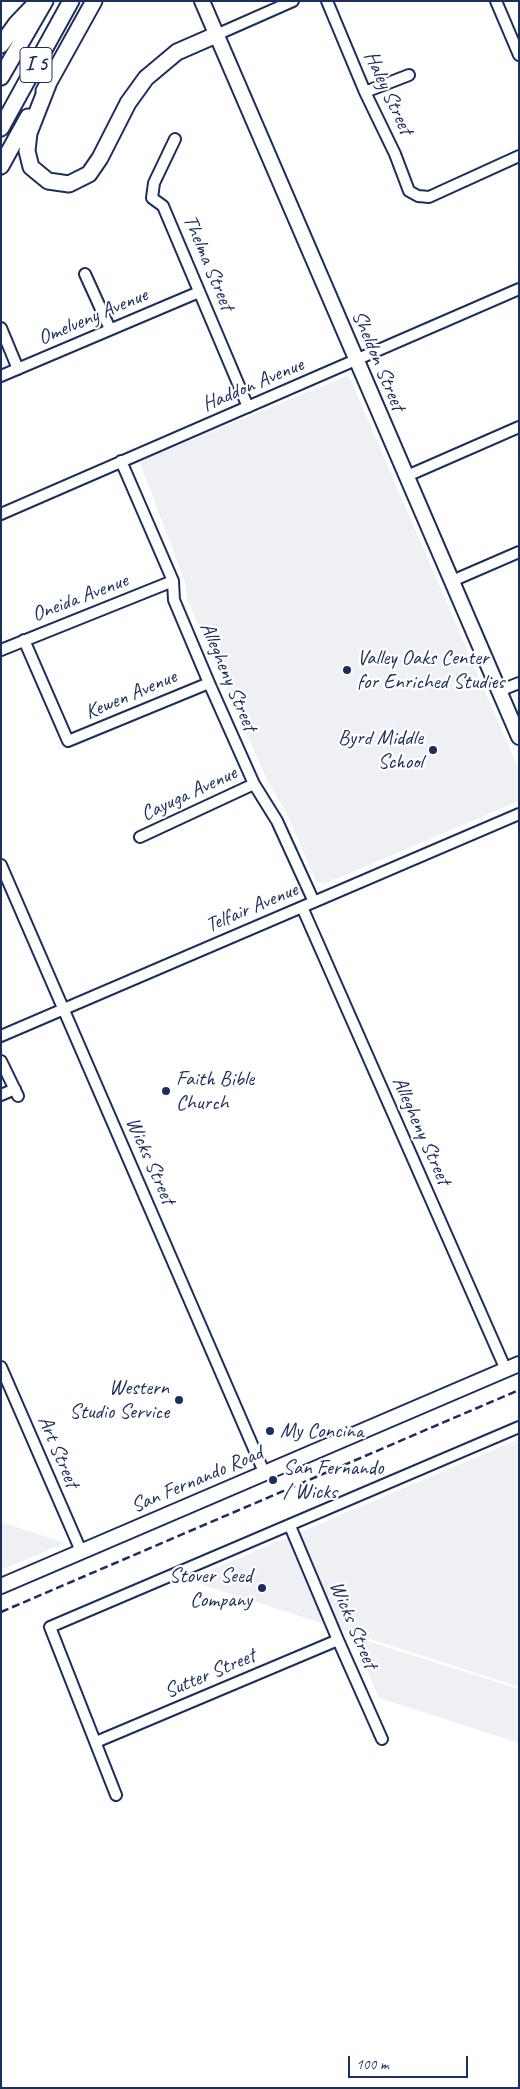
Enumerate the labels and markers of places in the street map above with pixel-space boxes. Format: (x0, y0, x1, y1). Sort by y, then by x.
place label: Valley Oaks Center for Enriched Studies (357, 645, 504, 695)
marker: Valley Oaks Center for Enriched Studies (341, 664, 353, 676)
place label: Byrd Middle School (338, 725, 423, 775)
marker: Byrd Middle School (427, 744, 439, 756)
place label: Faith Bible Church (176, 1066, 254, 1116)
marker: Faith Bible Church (160, 1085, 172, 1097)
place label: Western Studio Service (69, 1375, 169, 1425)
marker: Western Studio Service (173, 1394, 185, 1406)
place label: My Concina (280, 1418, 363, 1444)
marker: My Concina (264, 1425, 276, 1437)
place label: San Fernando / Wicks (283, 1455, 383, 1505)
marker: San Fernando / Wicks (267, 1474, 279, 1486)
place label: Stover Seed Company (169, 1563, 252, 1613)
marker: Stover Seed Company (256, 1582, 268, 1594)

